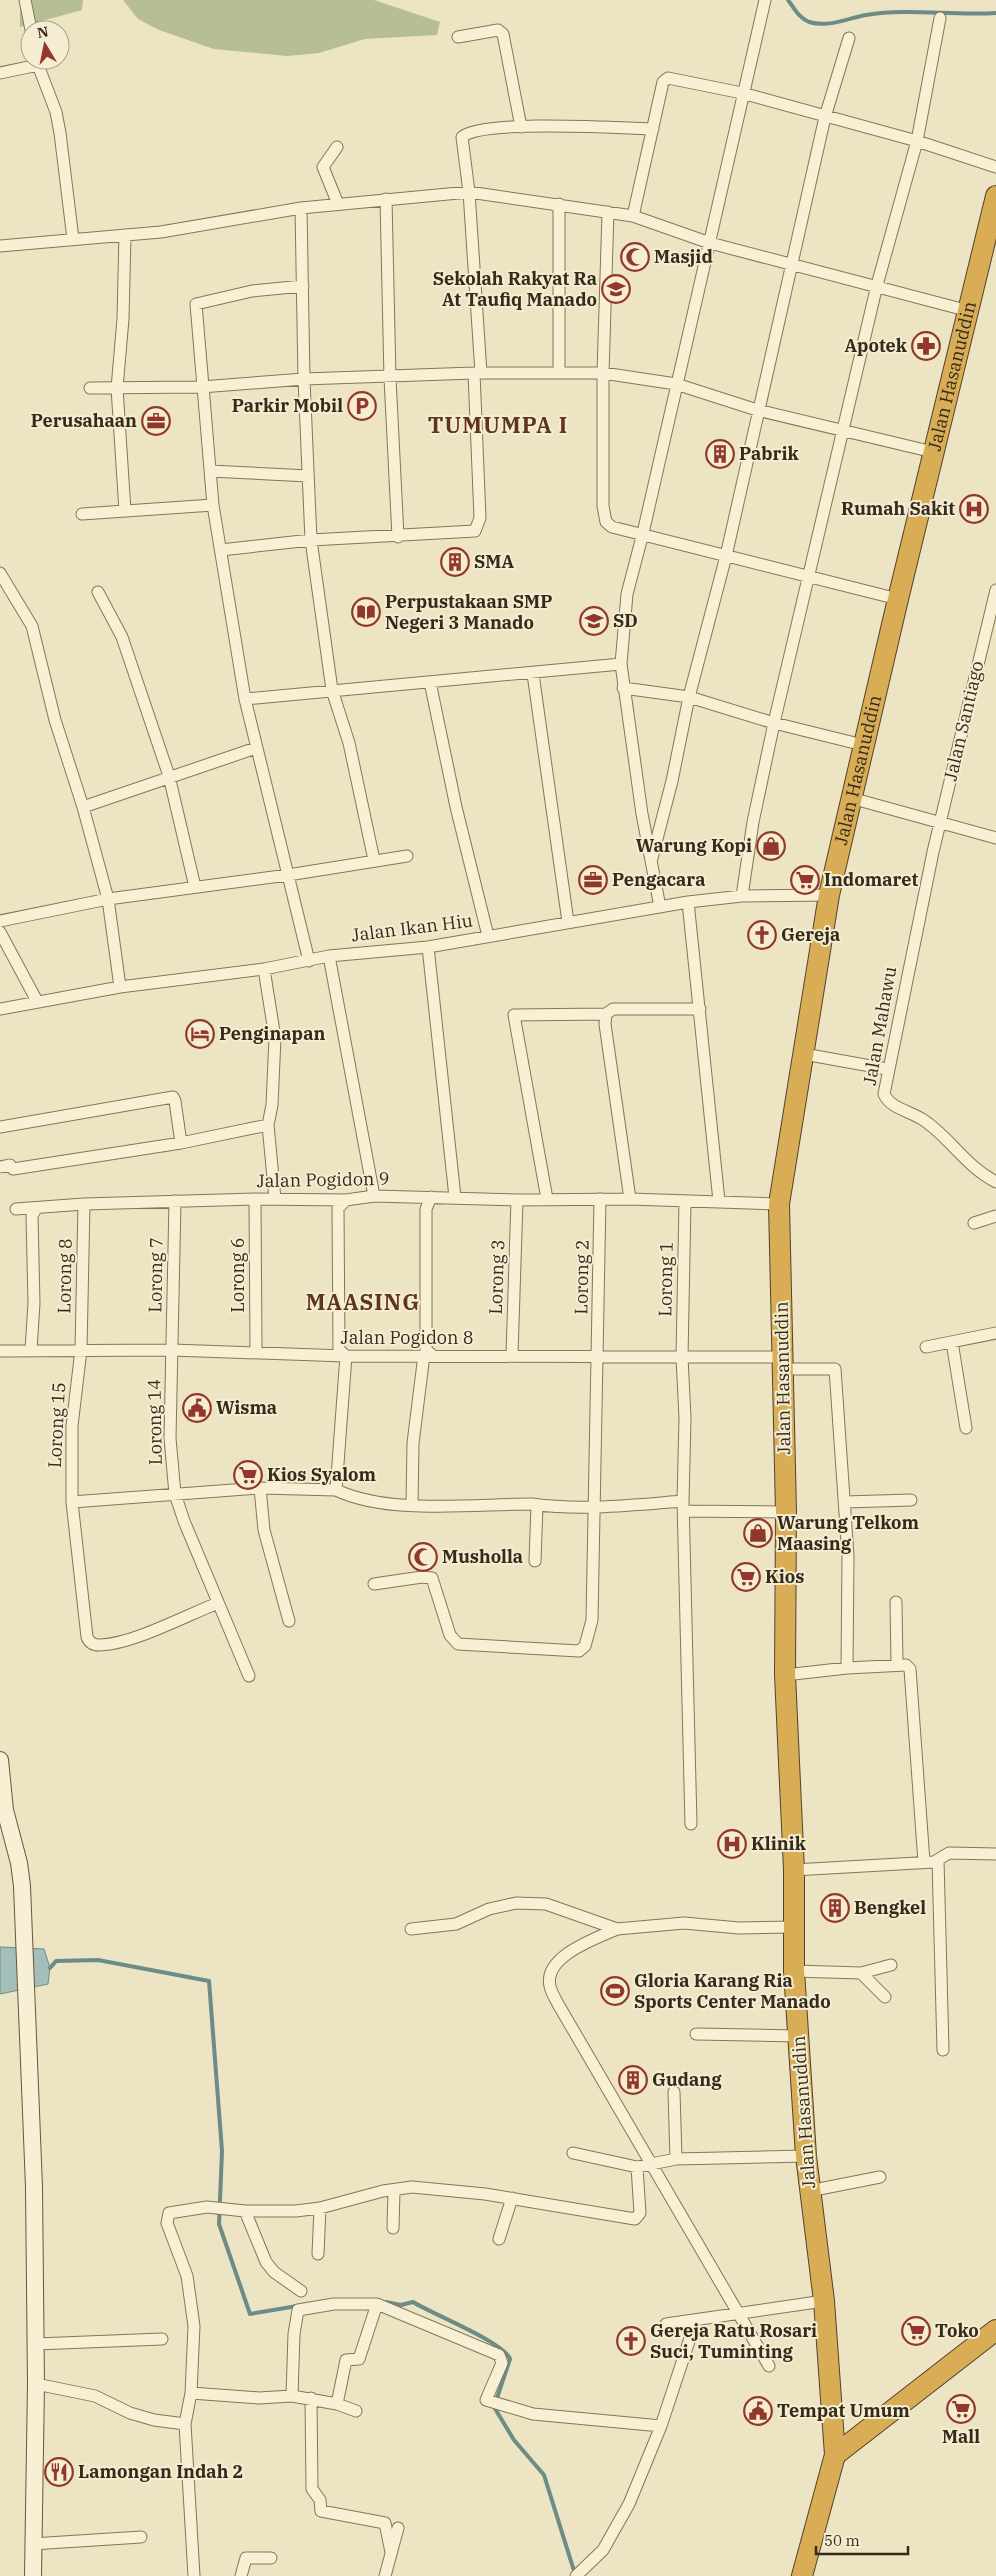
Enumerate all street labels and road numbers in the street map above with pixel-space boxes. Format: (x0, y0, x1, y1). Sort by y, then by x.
street label: Jalan Hasanuddin (922, 299, 981, 453)
street label: Jalan Santiago (939, 659, 988, 783)
street label: Jalan Hasanuddin (829, 693, 886, 847)
street label: Jalan Ikan Hiu (350, 909, 474, 946)
street label: Jalan Mahawu (858, 965, 901, 1087)
street label: Jalan Pogidon 9 (256, 1167, 390, 1192)
street label: Lorong 7 (143, 1237, 168, 1313)
street label: Lorong 6 (226, 1237, 249, 1313)
street label: Lorong 8 (52, 1238, 77, 1314)
street label: Lorong 3 (484, 1239, 509, 1315)
street label: Lorong 2 (569, 1239, 594, 1315)
street label: Lorong 1 (653, 1241, 678, 1317)
street label: Jalan Hasanuddin (770, 1301, 795, 1455)
street label: Jalan Pogidon 8 (341, 1326, 473, 1349)
street label: Lorong 14 (142, 1379, 167, 1465)
street label: Lorong 15 (43, 1381, 70, 1469)
street label: Jalan Hasanuddin (787, 2035, 820, 2189)

